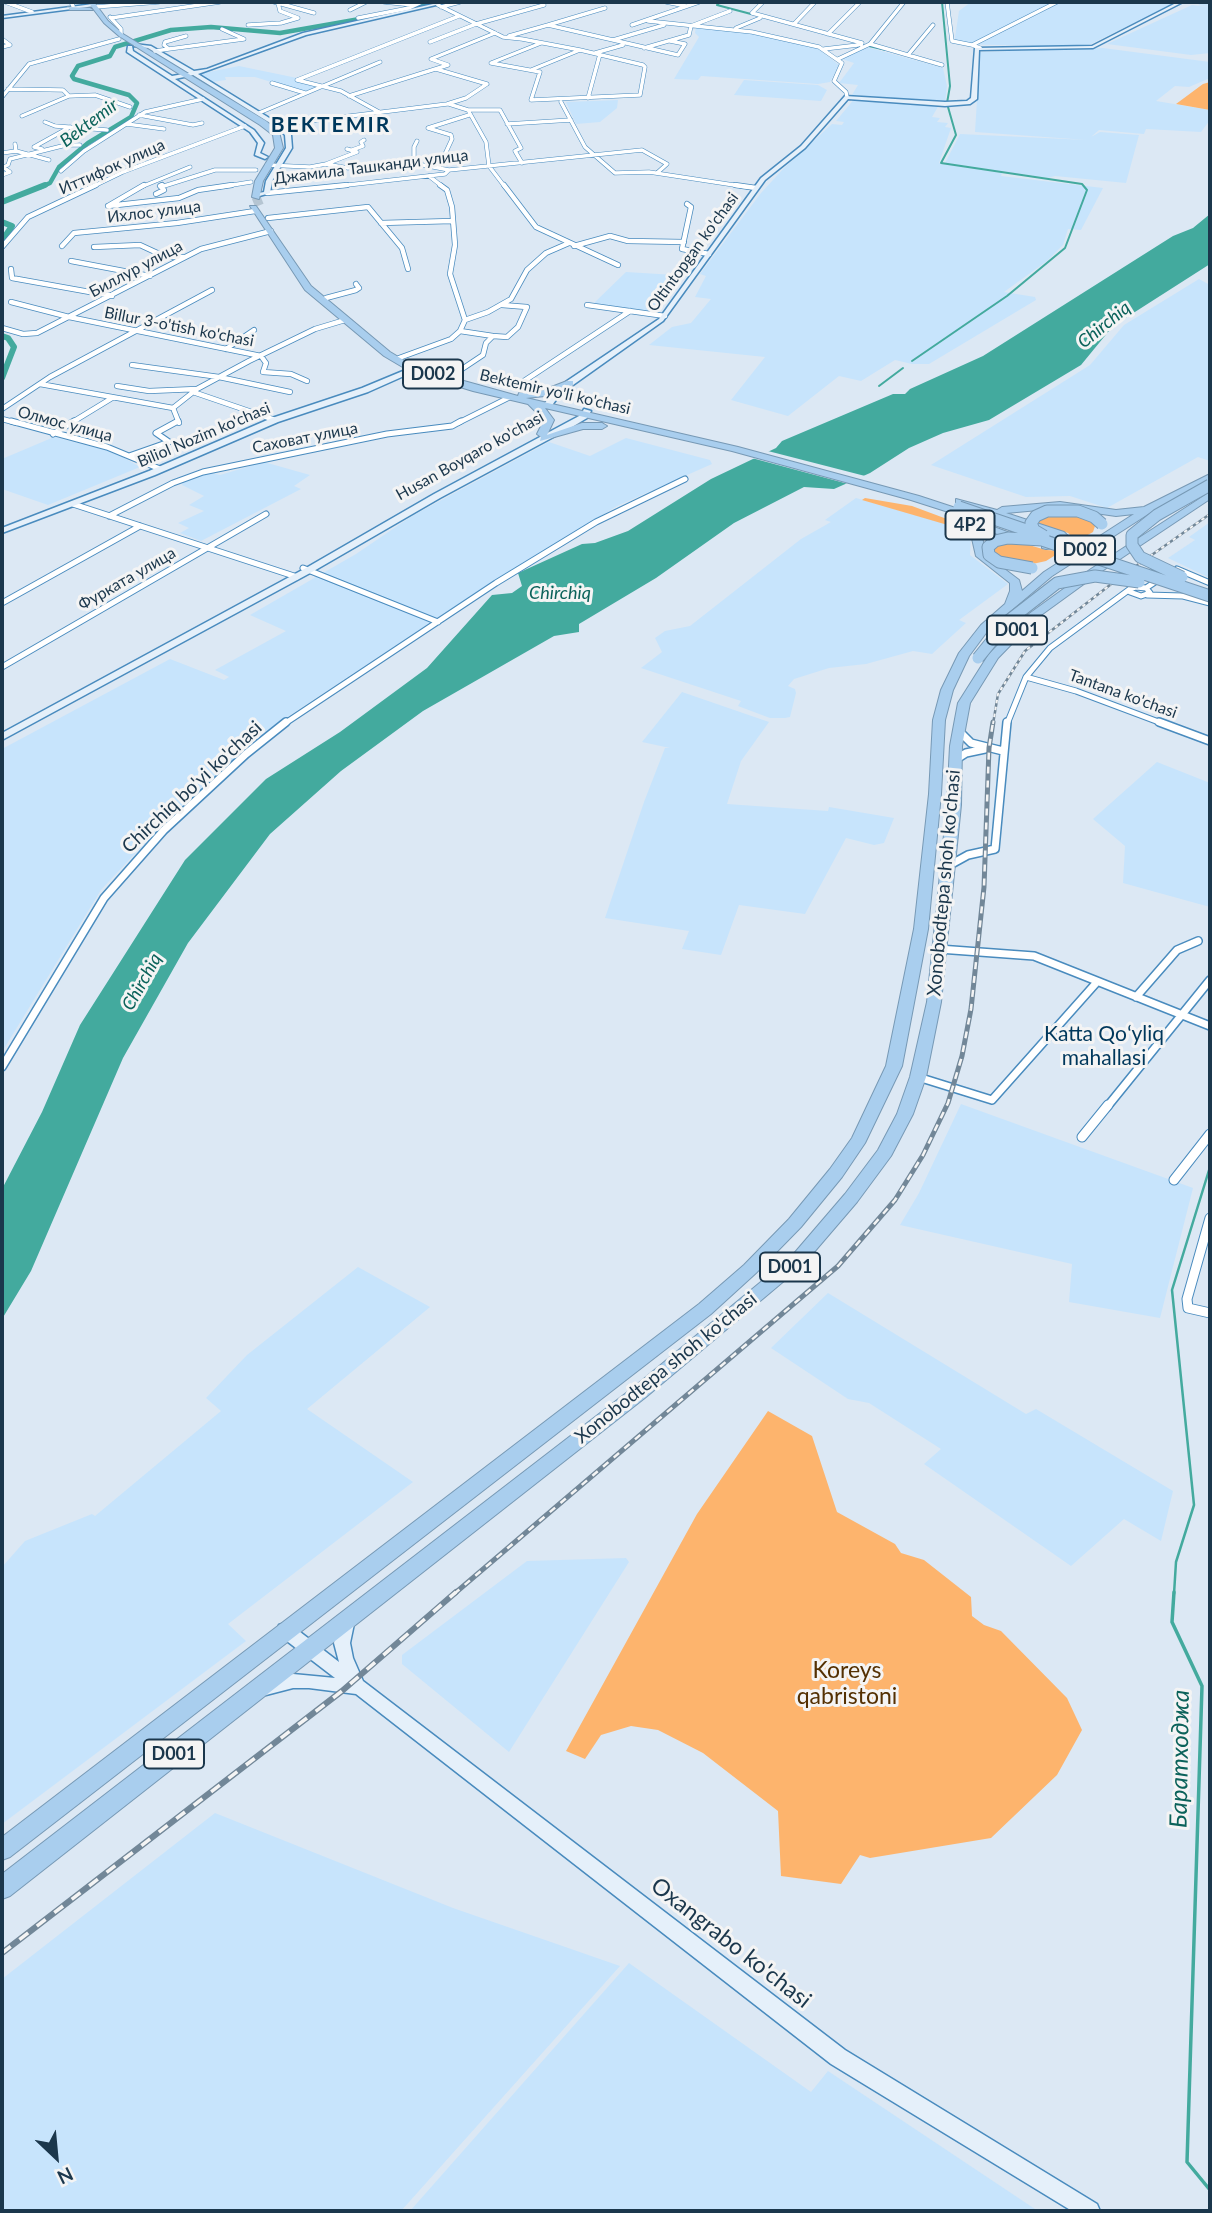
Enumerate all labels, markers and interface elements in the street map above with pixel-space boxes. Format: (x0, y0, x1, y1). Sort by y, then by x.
water label: Bektemir (56, 94, 122, 152)
district label: BEKTEMIR (272, 112, 390, 138)
street label: Иттифок улица (56, 135, 168, 199)
street label: Джамила Ташканди улица (273, 146, 469, 188)
street label: Oltintopgan ko'chasi (643, 189, 743, 315)
street label: Ихлос улица (106, 197, 202, 227)
street label: Биллур улица (86, 236, 186, 302)
water label: Chirchiq (1073, 297, 1135, 353)
street label: Billur 3-o'tish ko'chasi (103, 303, 255, 351)
road number: D002 (403, 360, 463, 388)
street label: Bektemir yo'li ko'chasi (478, 365, 632, 419)
street label: Biliol Nozim ko'chasi (135, 398, 273, 472)
street label: Олмос улица (16, 402, 114, 446)
street label: Husan Boyqaro ko'chasi (393, 407, 547, 505)
street label: Саховат улица (251, 418, 359, 458)
road number: 4P2 (946, 510, 995, 540)
road number: D002 (1055, 536, 1115, 564)
street label: Фурката улица (75, 543, 179, 615)
water label: Chirchiq (529, 582, 591, 604)
road number: D001 (987, 616, 1047, 644)
street label: Tantana ko'chasi (1066, 666, 1180, 722)
street label: Chirchiq bo'yi ko'chasi (117, 716, 267, 858)
street label: Xonobodtepa shoh ko'chasi (923, 769, 965, 997)
water label: Chirchiq (118, 950, 166, 1014)
district label: Katta Qoʻyliq mahallasi (1044, 1021, 1164, 1071)
road number: D001 (760, 1252, 820, 1282)
street label: Xonobodtepa shoh ko'chasi (570, 1288, 762, 1448)
park label: Koreys qabristoni (797, 1657, 897, 1711)
water label: Баратходжа (1164, 1690, 1196, 1828)
road number: D001 (144, 1740, 204, 1769)
street label: Oxangrabo ko'chasi (645, 1872, 817, 2014)
north arrow (21, 2122, 91, 2192)
text: N (54, 2163, 77, 2190)

